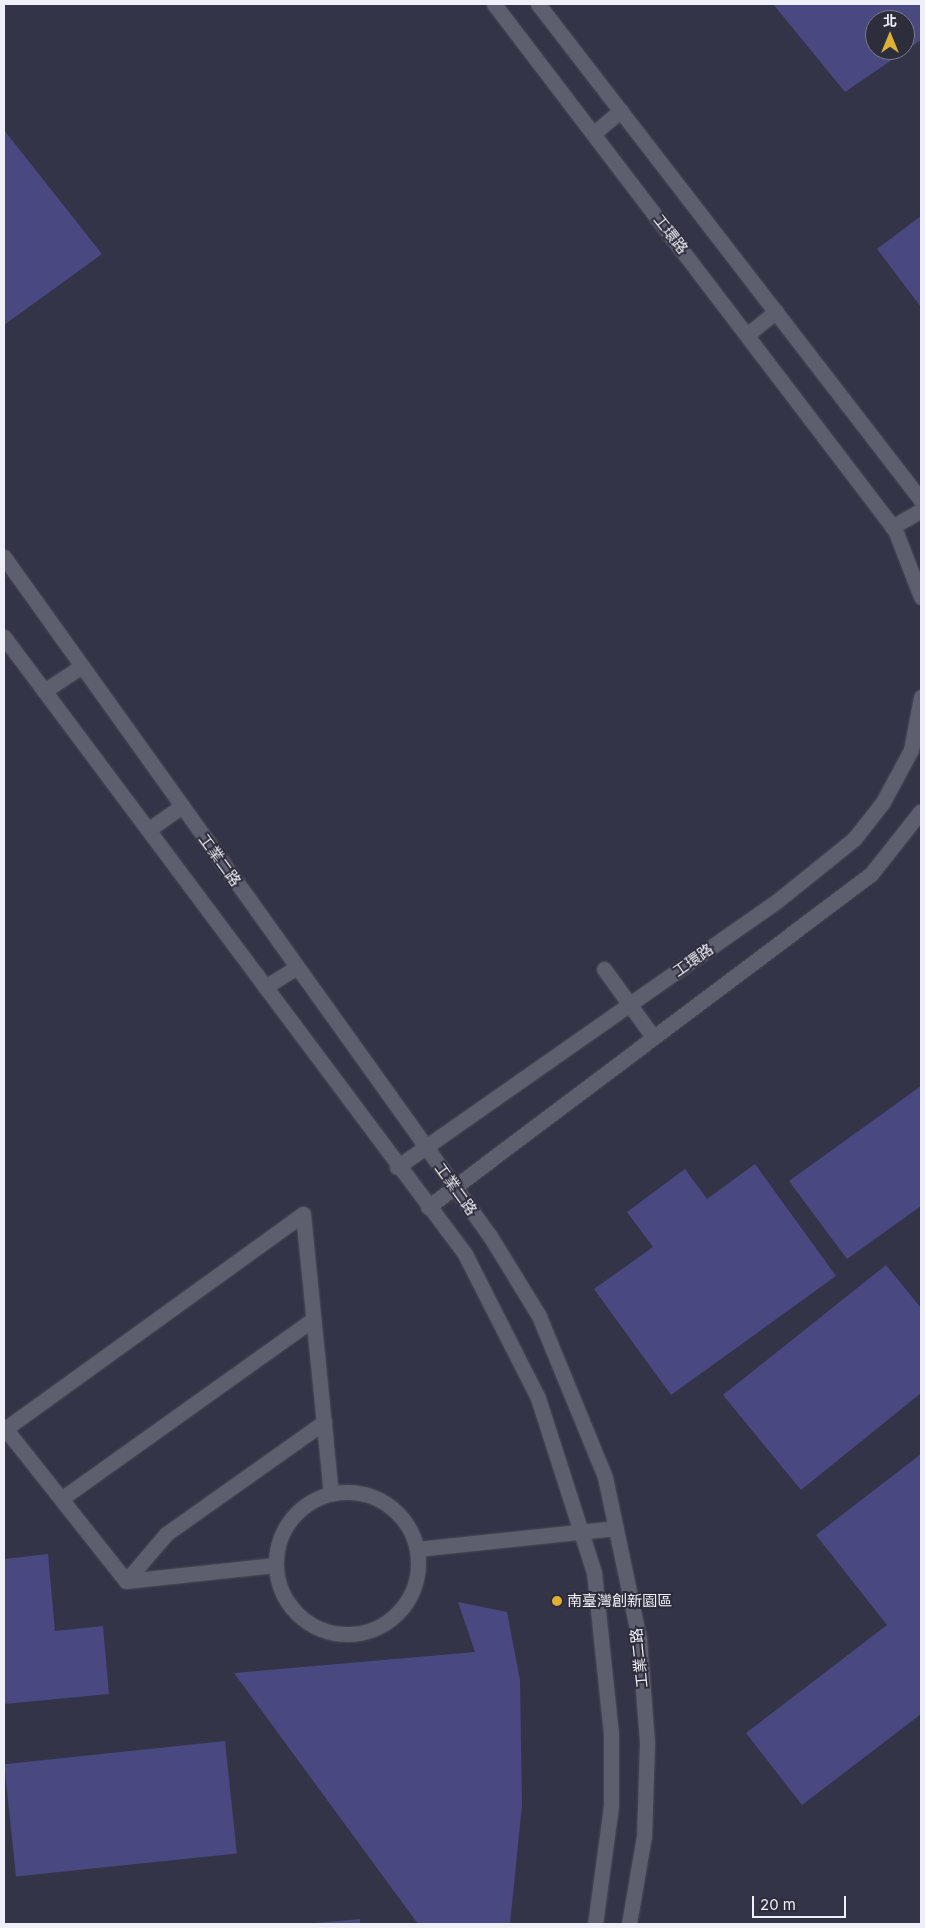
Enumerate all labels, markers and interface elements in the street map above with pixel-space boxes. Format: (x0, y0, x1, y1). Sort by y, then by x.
north arrow (865, 10, 915, 60)
text: 北 (883, 12, 897, 29)
street label: 工環路 (650, 211, 692, 257)
street label: 工業二路 (195, 830, 245, 890)
street label: 工環路 (669, 940, 717, 980)
street label: 工業二路 (431, 1159, 481, 1219)
place label: 南臺灣創新園區 (567, 1592, 672, 1610)
marker: 南臺灣創新園區 (551, 1595, 563, 1607)
street label: 工業二路 (627, 1627, 651, 1689)
scale bar (755, 1886, 849, 1918)
text: 20 m (760, 1895, 796, 1914)

